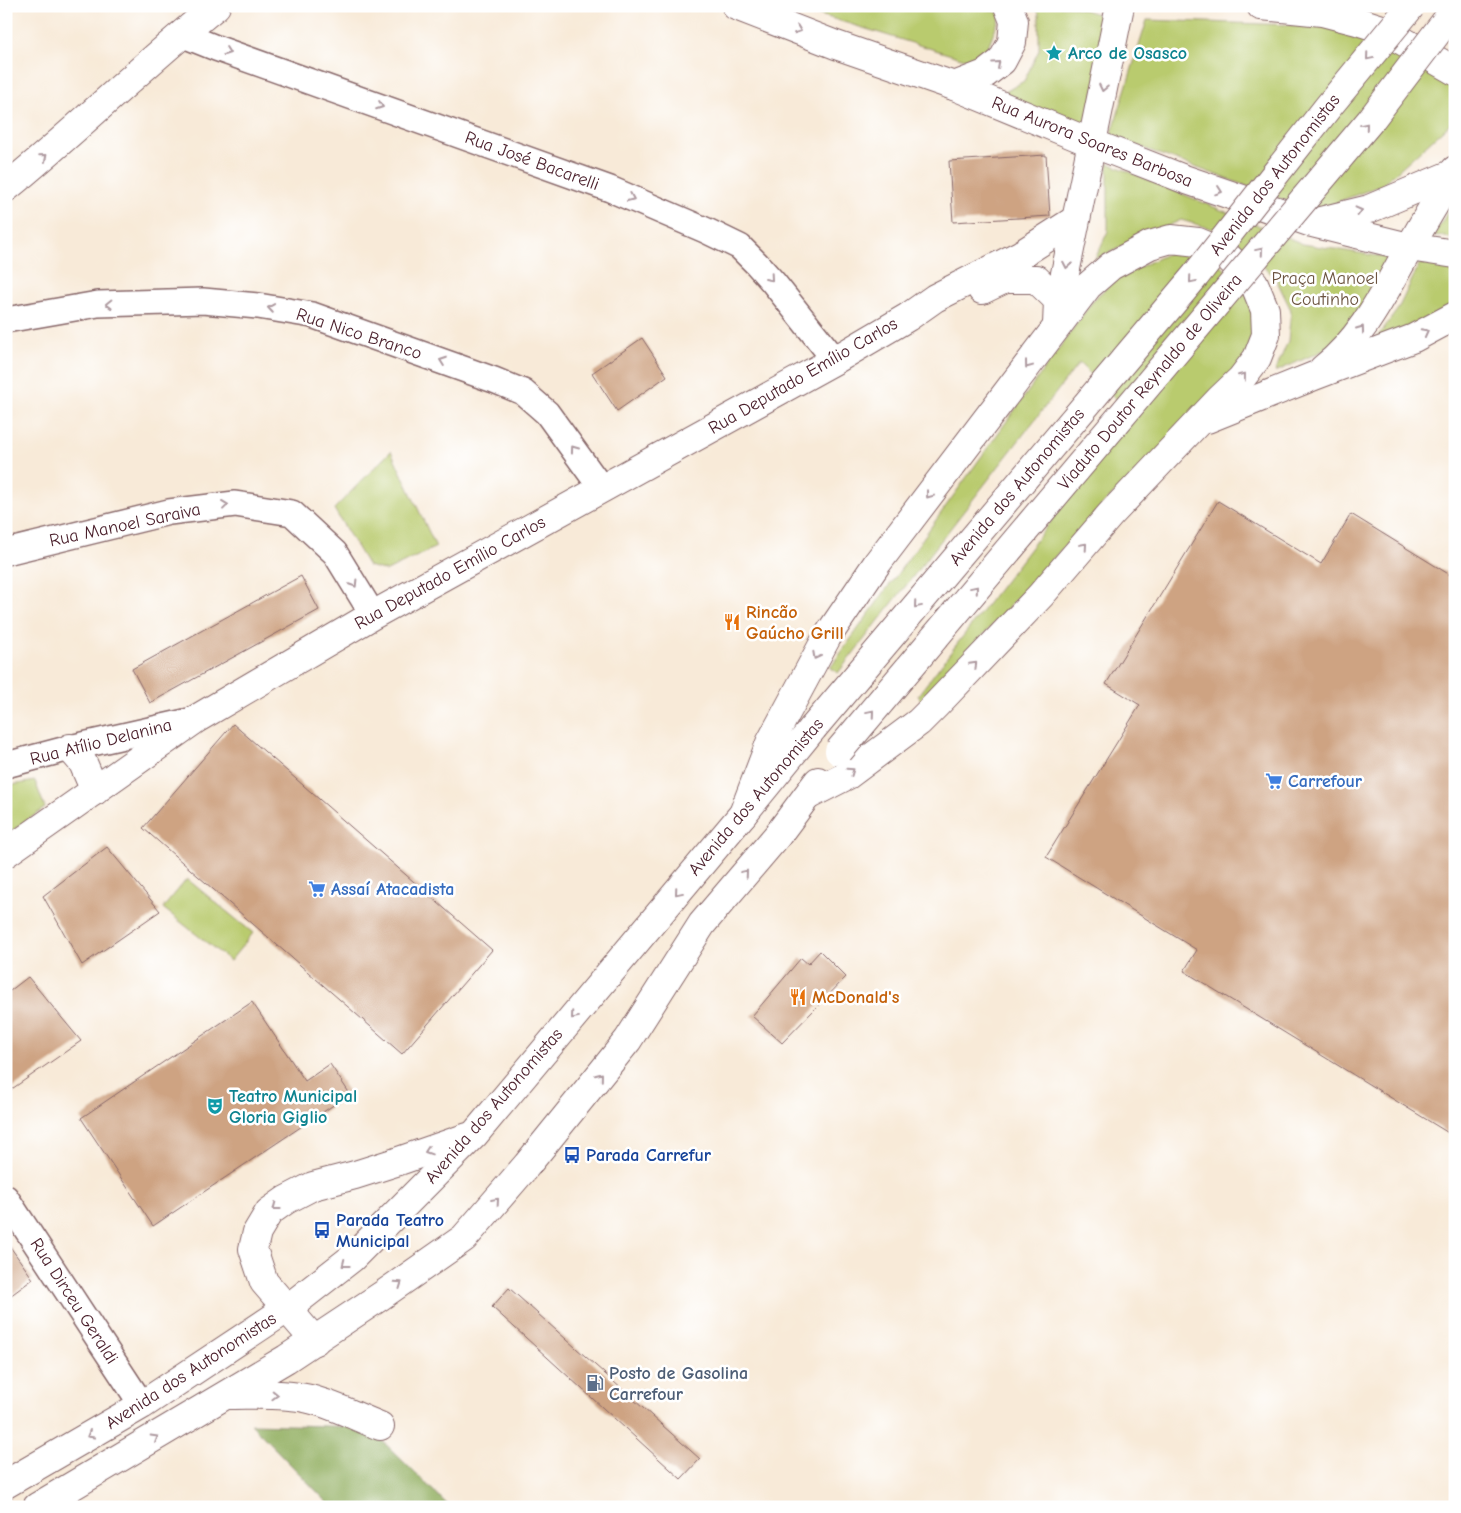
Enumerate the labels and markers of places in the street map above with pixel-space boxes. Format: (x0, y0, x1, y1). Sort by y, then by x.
place icon: Arco de Osasco (1044, 43, 1064, 63)
place label: Arco de Osasco (1068, 43, 1187, 64)
place label: Rincão Gaúcho Grill (746, 602, 844, 644)
restaurant icon: Rincão Gaúcho Grill (722, 612, 742, 632)
supermarket icon: Carrefour (1264, 771, 1284, 791)
place label: Carrefour (1288, 771, 1363, 792)
supermarket icon: Assaí Atacadista (307, 879, 327, 899)
place label: Assaí Atacadista (331, 879, 454, 900)
restaurant icon: McDonald's (788, 987, 808, 1007)
place label: McDonald's (812, 987, 900, 1008)
place label: Teatro Municipal Gloria Giglio (229, 1086, 357, 1128)
theatre icon: Teatro Municipal Gloria Giglio (205, 1096, 225, 1116)
bus stop icon: Parada Carrefur (562, 1145, 582, 1165)
place label: Parada Carrefur (586, 1145, 712, 1166)
place label: Parada Teatro Municipal (336, 1210, 444, 1252)
bus stop icon: Parada Teatro Municipal (312, 1220, 332, 1240)
place label: Posto de Gasolina Carrefour (609, 1363, 748, 1405)
fuel station icon: Posto de Gasolina Carrefour (585, 1373, 605, 1393)

